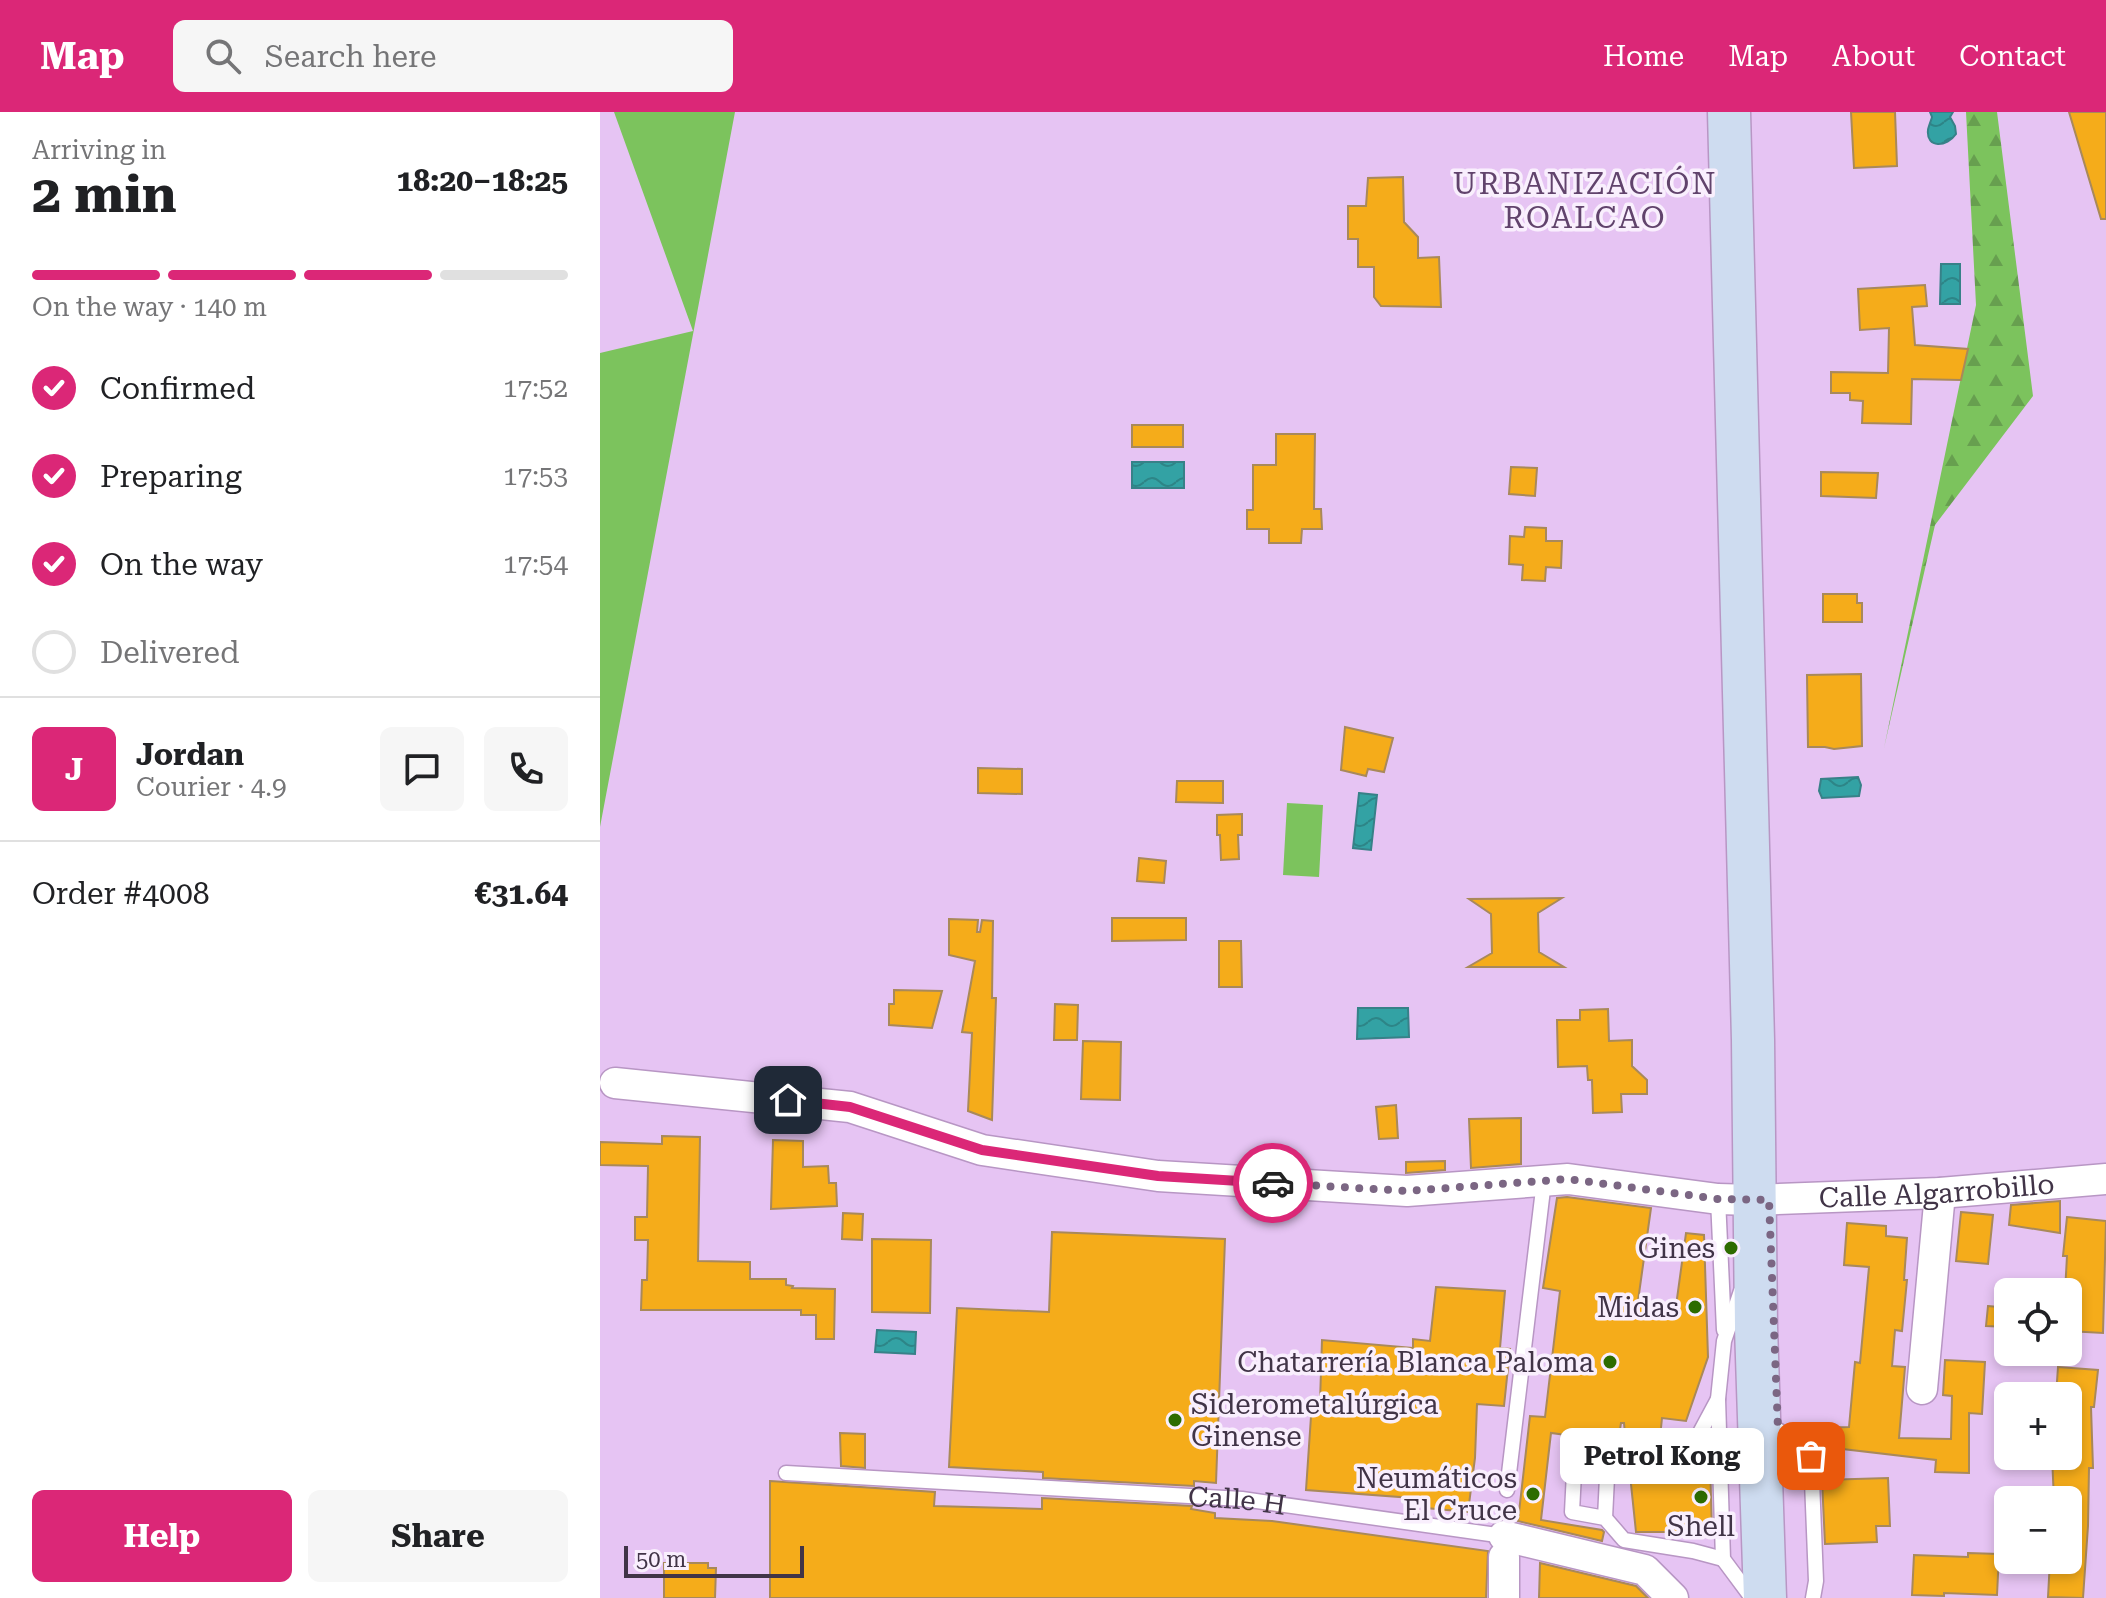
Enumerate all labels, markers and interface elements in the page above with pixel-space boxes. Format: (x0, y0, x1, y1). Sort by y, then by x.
search box (173, 20, 733, 92)
text: Map (40, 34, 125, 78)
icon: search (201, 34, 245, 78)
text: Search here (265, 39, 437, 74)
text: Home (1603, 40, 1684, 73)
text: Map (1728, 40, 1788, 73)
text: About (1832, 40, 1915, 73)
text: Contact (1959, 40, 2066, 73)
text: Arriving in (32, 135, 166, 165)
text: 18:20–18:25 (396, 163, 568, 198)
text: 2 min (32, 164, 177, 225)
district label: URBANIZACIÓN ROALCAO (1453, 165, 1717, 235)
text: On the way · 140 m (32, 292, 267, 322)
icon: check (32, 366, 76, 410)
text: Confirmed (100, 371, 255, 406)
text: 17:52 (503, 373, 568, 403)
icon: check (32, 454, 76, 498)
text: Preparing (100, 459, 242, 494)
text: 17:53 (503, 461, 568, 491)
icon: check (32, 542, 76, 586)
text: On the way (100, 547, 263, 582)
text: 17:54 (503, 549, 568, 579)
text: Delivered (100, 635, 239, 670)
button: chat (380, 727, 464, 811)
button: phone (484, 727, 568, 811)
text: Jordan (136, 737, 244, 772)
text: J (65, 752, 83, 787)
text: Courier · 4.9 (136, 772, 286, 802)
text: Order #4008 (32, 876, 210, 911)
text: €31.64 (475, 876, 568, 911)
pin (754, 1066, 822, 1134)
icon: home (766, 1078, 810, 1122)
courier (1233, 1143, 1313, 1223)
icon: car (1251, 1161, 1295, 1205)
street label: Calle Algarrobillo (1818, 1167, 2056, 1215)
place label: Gines (1638, 1232, 1715, 1265)
marker: Gines (1722, 1239, 1740, 1257)
map controls (1994, 1278, 2082, 1574)
button: locate (1994, 1278, 2082, 1366)
place label: Midas (1597, 1291, 1679, 1324)
marker: Midas (1686, 1298, 1704, 1316)
place label: Chatarrería Blanca Paloma (1237, 1346, 1594, 1379)
marker: Chatarrería Blanca Paloma (1601, 1353, 1619, 1371)
button: + (1994, 1382, 2082, 1470)
place label: Siderometalúrgica Ginense (1191, 1388, 1438, 1453)
marker: Siderometalúrgica Ginense (1166, 1411, 1184, 1429)
pin (1777, 1422, 1845, 1490)
callout: Petrol Kong (1559, 1428, 1763, 1484)
icon: bag (1789, 1434, 1833, 1478)
text: Petrol Kong (1584, 1441, 1740, 1471)
place label: Neumáticos El Cruce (1356, 1462, 1517, 1527)
street label: Calle H (1187, 1480, 1288, 1522)
marker: Neumáticos El Cruce (1524, 1485, 1542, 1503)
button: − (1994, 1486, 2082, 1574)
marker: Shell (1692, 1488, 1710, 1506)
button: Help (32, 1490, 292, 1582)
button: Share (308, 1490, 568, 1582)
place label: Shell (1667, 1510, 1735, 1543)
scale bar (624, 1542, 804, 1578)
text: 50 m (636, 1547, 686, 1572)

